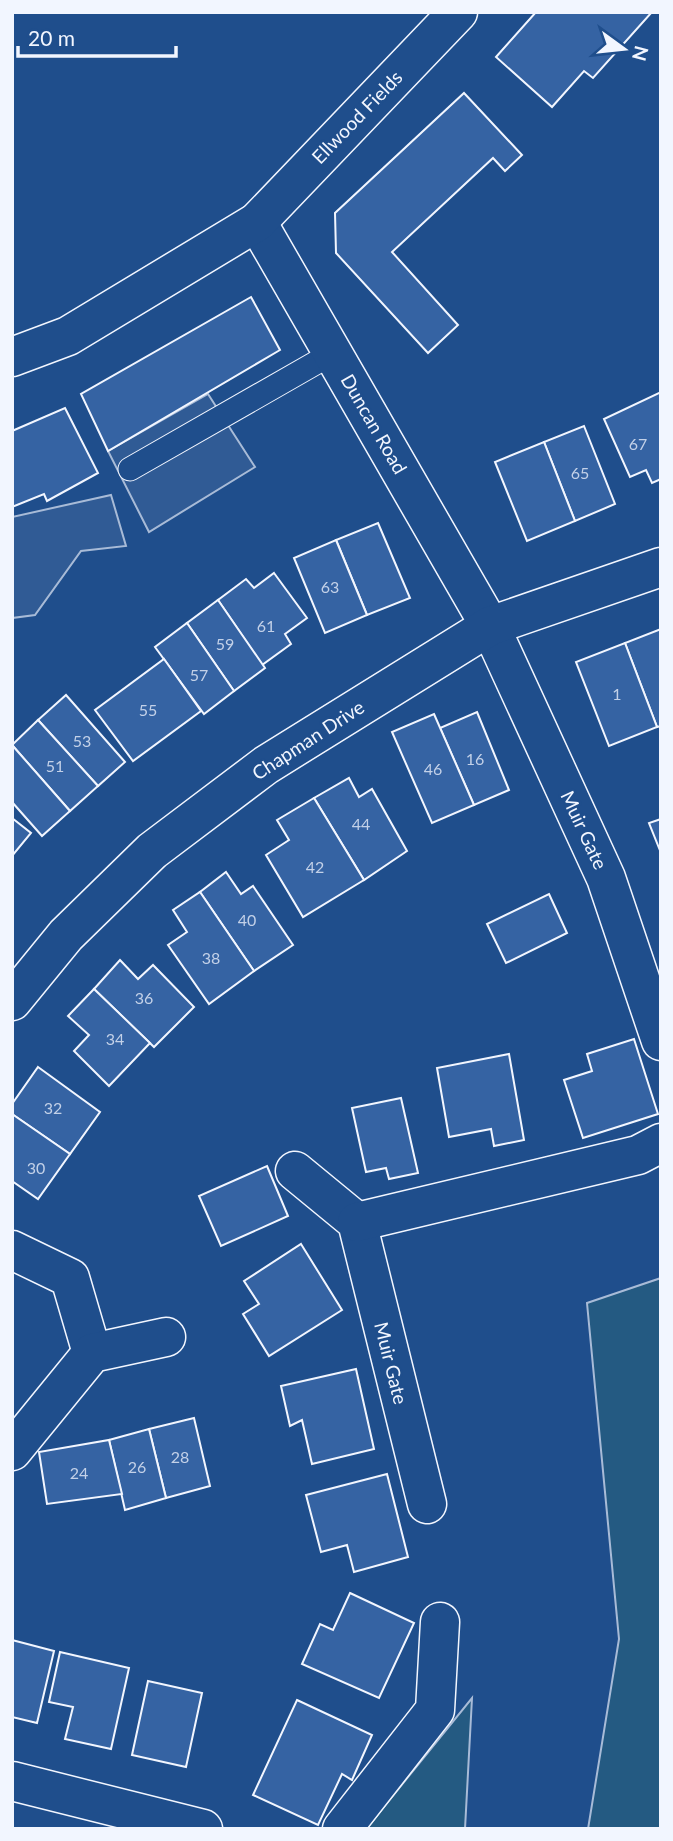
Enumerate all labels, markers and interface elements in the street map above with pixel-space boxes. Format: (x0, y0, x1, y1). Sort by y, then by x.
scale bar (18, 14, 175, 58)
north arrow (589, 14, 659, 84)
text: 20 m (28, 25, 75, 50)
text: N (628, 43, 654, 64)
street label: Ellwood Fields (307, 65, 407, 168)
street label: Duncan Road (337, 370, 412, 478)
house number: 67 (629, 434, 647, 453)
house number: 65 (571, 463, 589, 482)
house number: 63 (321, 577, 339, 596)
house number: 61 (257, 616, 275, 635)
house number: 59 (216, 634, 234, 653)
house number: 57 (190, 665, 208, 684)
house number: 1 (612, 684, 622, 703)
street label: Chapman Drive (247, 695, 368, 784)
house number: 55 (139, 700, 157, 719)
house number: 53 (73, 731, 91, 750)
house number: 16 (466, 749, 484, 768)
house number: 51 (46, 756, 64, 775)
house number: 46 (424, 759, 442, 778)
street label: Muir Gate (556, 787, 613, 873)
house number: 44 (352, 814, 370, 833)
house number: 42 (306, 857, 324, 876)
house number: 40 (238, 910, 256, 929)
house number: 38 (202, 948, 220, 967)
house number: 36 (135, 988, 153, 1007)
house number: 34 (106, 1029, 124, 1048)
house number: 32 (44, 1098, 62, 1117)
house number: 30 (27, 1158, 45, 1177)
street label: Muir Gate (370, 1319, 413, 1406)
house number: 28 (171, 1447, 189, 1466)
house number: 26 (128, 1457, 146, 1476)
house number: 24 (70, 1463, 88, 1482)

